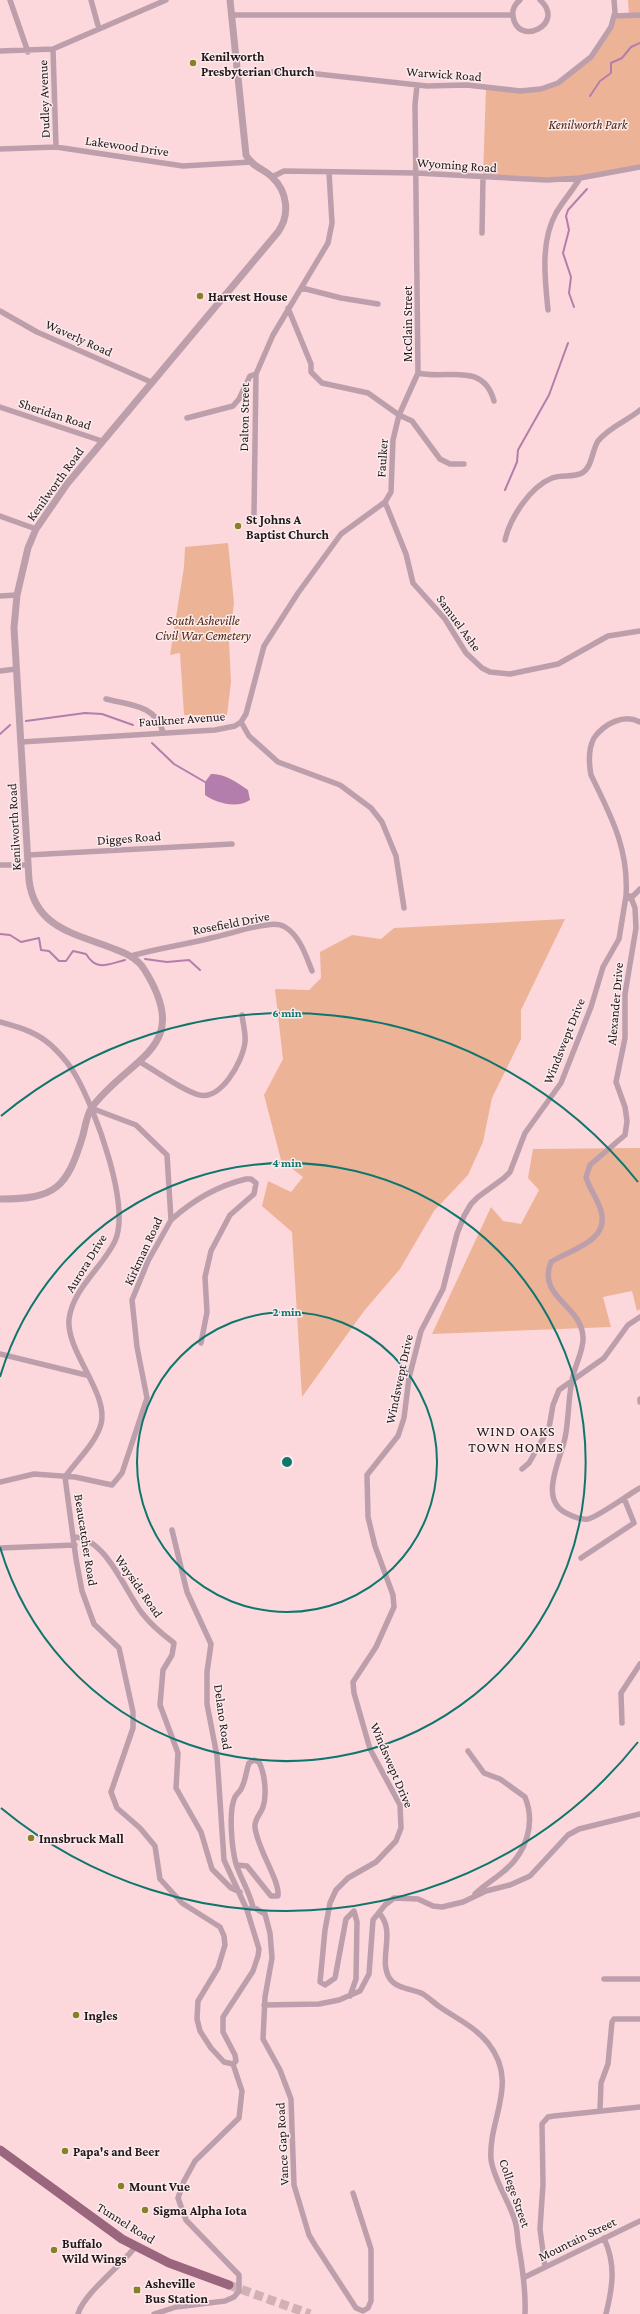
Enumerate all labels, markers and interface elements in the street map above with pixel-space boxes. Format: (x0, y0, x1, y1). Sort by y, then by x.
place label: Kenilworth Presbyterian Church (201, 49, 315, 79)
marker: Kenilworth Presbyterian Church (188, 58, 198, 68)
street label: Dudley Avenue (35, 59, 53, 138)
street label: Warwick Road (406, 64, 482, 84)
park label: Kenilworth Park (549, 117, 629, 132)
street label: Lakewood Drive (84, 133, 170, 159)
street label: Wyoming Road (417, 155, 498, 175)
street label: McClain Street (400, 285, 415, 362)
place label: Harvest House (208, 289, 288, 304)
marker: Harvest House (195, 291, 205, 301)
street label: Waverly Road (43, 317, 115, 359)
street label: Dalton Street (236, 382, 252, 451)
street label: Sheridan Road (17, 395, 93, 433)
street label: Faulker (373, 438, 391, 478)
street label: Kenilworth Road (23, 444, 87, 524)
place label: St Johns A Baptist Church (246, 512, 329, 542)
marker: St Johns A Baptist Church (233, 521, 243, 531)
street label: Samuel Ashe (433, 592, 485, 654)
park label: South Asheville Civil War Cemetery (155, 613, 252, 643)
street label: Faulkner Avenue (138, 708, 226, 730)
street label: Kenilworth Road (4, 783, 24, 871)
street label: Digges Road (96, 828, 162, 848)
street label: Rosefield Drive (191, 908, 271, 938)
street label: Alexander Drive (604, 962, 626, 1046)
street label: Windswept Drive (540, 996, 588, 1086)
text: 6 min (272, 1006, 302, 1020)
text: 4 min (272, 1156, 302, 1170)
street label: Kirkman Road (121, 1214, 165, 1288)
street label: Aurora Drive (62, 1231, 110, 1295)
text: 2 min (273, 1305, 302, 1319)
street label: Windswept Drive (382, 1333, 416, 1425)
district label: WIND OAKS TOWN HOMES (468, 1423, 564, 1455)
centre of rings (280, 1455, 294, 1469)
street label: Beaucatcher Road (71, 1493, 101, 1587)
street label: Wayside Road (112, 1552, 166, 1620)
street label: Delano Road (211, 1683, 235, 1751)
street label: Windswept Drive (367, 1720, 417, 1810)
place label: Innsbruck Mall (39, 1831, 124, 1846)
marker: Innsbruck Mall (26, 1833, 36, 1843)
place label: Ingles (84, 2008, 118, 2023)
marker: Ingles (71, 2010, 81, 2020)
street label: Vance Gap Road (272, 2102, 292, 2186)
place label: Papa's and Beer (73, 2144, 160, 2159)
marker: Papa's and Beer (60, 2146, 70, 2156)
street label: College Street (496, 2157, 534, 2230)
place label: Mount Vue (129, 2179, 190, 2194)
marker: Mount Vue (116, 2181, 126, 2191)
street label: Tunnel Road (94, 2199, 158, 2247)
place label: Sigma Alpha Iota (153, 2203, 247, 2218)
marker: Sigma Alpha Iota (140, 2205, 150, 2215)
street label: Mountain Street (536, 2213, 619, 2264)
place label: Buffalo Wild Wings (61, 2236, 126, 2266)
marker: Buffalo Wild Wings (49, 2245, 59, 2255)
place label: Asheville Bus Station (144, 2276, 208, 2306)
marker: Asheville Bus Station (132, 2285, 142, 2295)

